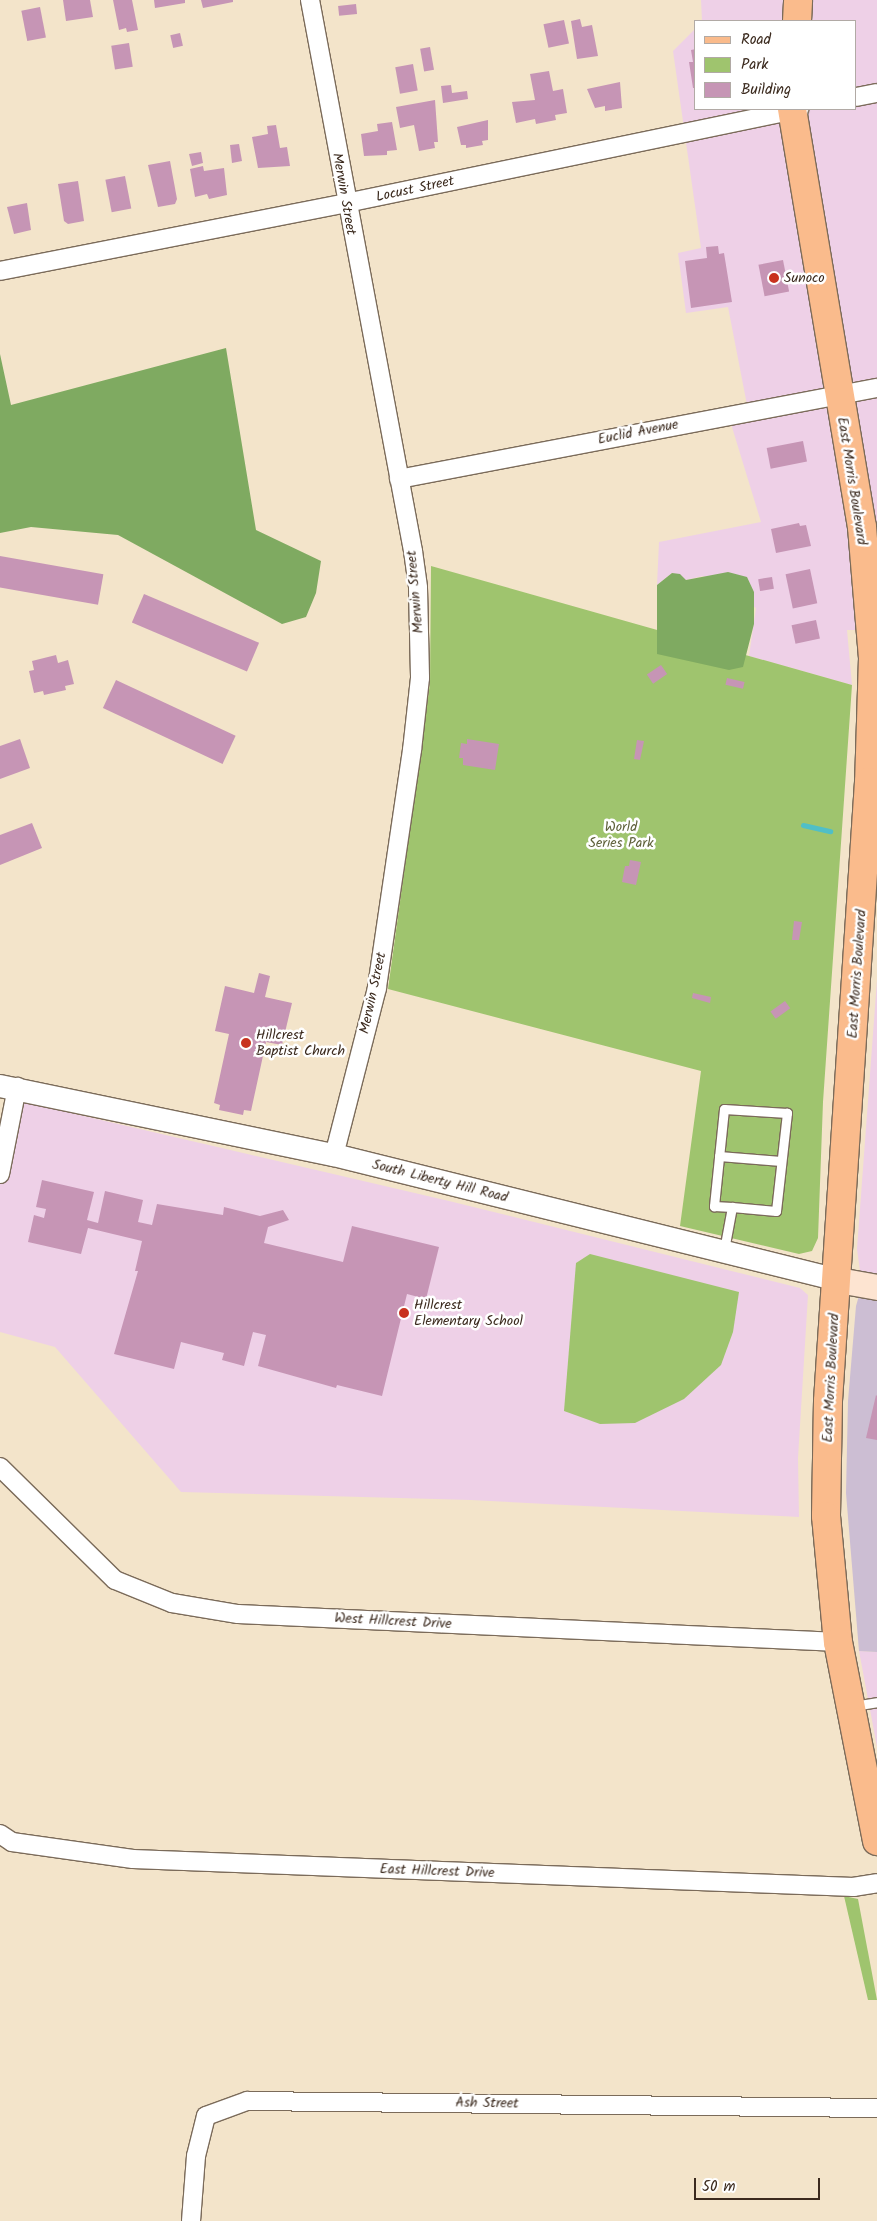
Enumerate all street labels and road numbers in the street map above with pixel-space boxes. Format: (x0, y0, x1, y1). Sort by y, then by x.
street label: Merwin Street (328, 152, 360, 236)
street label: Locust Street (374, 173, 456, 205)
street label: Euclid Avenue (596, 416, 680, 448)
street label: East Morris Boulevard (834, 416, 870, 546)
street label: Merwin Street (403, 550, 427, 634)
street label: East Morris Boulevard (844, 909, 870, 1039)
street label: Merwin Street (356, 951, 390, 1035)
street label: South Liberty Hill Road (370, 1156, 510, 1206)
street label: East Morris Boulevard (819, 1313, 843, 1443)
street label: West Hillcrest Drive (334, 1610, 452, 1632)
street label: East Hillcrest Drive (379, 1861, 495, 1881)
street label: Ash Street (455, 2094, 519, 2112)

